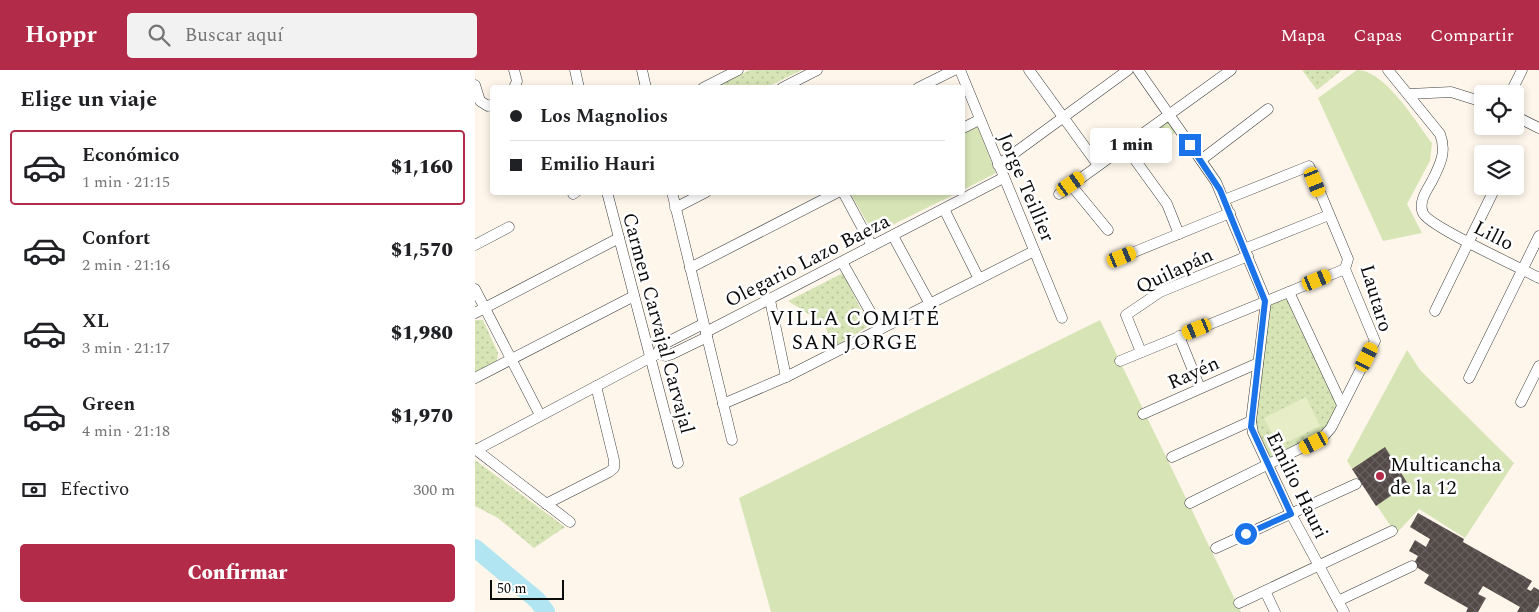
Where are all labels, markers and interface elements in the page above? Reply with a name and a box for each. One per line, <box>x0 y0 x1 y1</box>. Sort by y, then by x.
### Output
search box <box>127 13 477 58</box>
text: Hoppr <box>25 17 97 53</box>
icon: search <box>145 21 173 49</box>
text: Buscar aquí <box>185 21 283 50</box>
text: Mapa <box>1280 22 1326 49</box>
text: Capas <box>1354 22 1402 49</box>
text: Compartir <box>1430 22 1514 49</box>
text: Elige un viaje <box>20 83 157 116</box>
map controls <box>1474 85 1524 195</box>
button: locate <box>1474 85 1524 135</box>
text: Los Magnolios <box>540 102 668 131</box>
street label: Jorge Teillier <box>990 128 1062 247</box>
callout: 1 min <box>1090 128 1173 162</box>
text: 1 min <box>1109 133 1153 157</box>
route end <box>1179 134 1201 156</box>
text: Económico <box>82 141 179 170</box>
icon: car <box>22 145 67 190</box>
button: layers <box>1474 145 1524 195</box>
text: Emilio Hauri <box>540 150 655 179</box>
text: $1,160 <box>391 153 453 182</box>
car <box>1302 165 1327 199</box>
car <box>1054 169 1087 199</box>
text: 1 min · 21:15 <box>82 170 170 194</box>
street label: Olegario Lazo Baeza <box>720 206 895 316</box>
street label: Carmen Carvajal Carvajal <box>614 209 702 437</box>
street label: Lillo <box>1468 213 1519 259</box>
text: Confort <box>82 224 150 253</box>
icon: car <box>22 228 67 273</box>
text: $1,570 <box>391 236 453 265</box>
street label: Quilapán <box>1131 240 1218 302</box>
car <box>1105 244 1138 270</box>
text: 2 min · 21:16 <box>82 253 170 277</box>
street label: Lautaro <box>1352 261 1401 336</box>
car <box>1300 267 1333 293</box>
district label: VILLA COMITÉ SAN JORGE <box>770 303 940 359</box>
text: XL <box>82 307 109 336</box>
icon: car <box>22 311 67 356</box>
car <box>1180 316 1213 342</box>
text: $1,980 <box>391 319 453 348</box>
text: 3 min · 21:17 <box>82 336 170 360</box>
car <box>1353 340 1380 374</box>
street label: Rayén <box>1163 348 1224 398</box>
text: Green <box>82 390 135 419</box>
icon: car <box>22 394 67 439</box>
text: $1,970 <box>391 402 453 431</box>
text: 4 min · 21:18 <box>82 419 170 443</box>
street label: Emilio Hauri <box>1258 427 1336 544</box>
car <box>1297 430 1330 456</box>
place label: Multicancha de la 12 <box>1390 450 1502 503</box>
marker: Multicancha de la 12 <box>1374 470 1386 482</box>
text: Efectivo <box>60 475 129 504</box>
icon: cash <box>20 476 48 504</box>
text: 300 m <box>413 478 455 502</box>
route start <box>1235 523 1257 545</box>
button: Confirmar <box>20 544 455 602</box>
scale bar <box>490 577 564 600</box>
text: 50 m <box>497 578 527 599</box>

